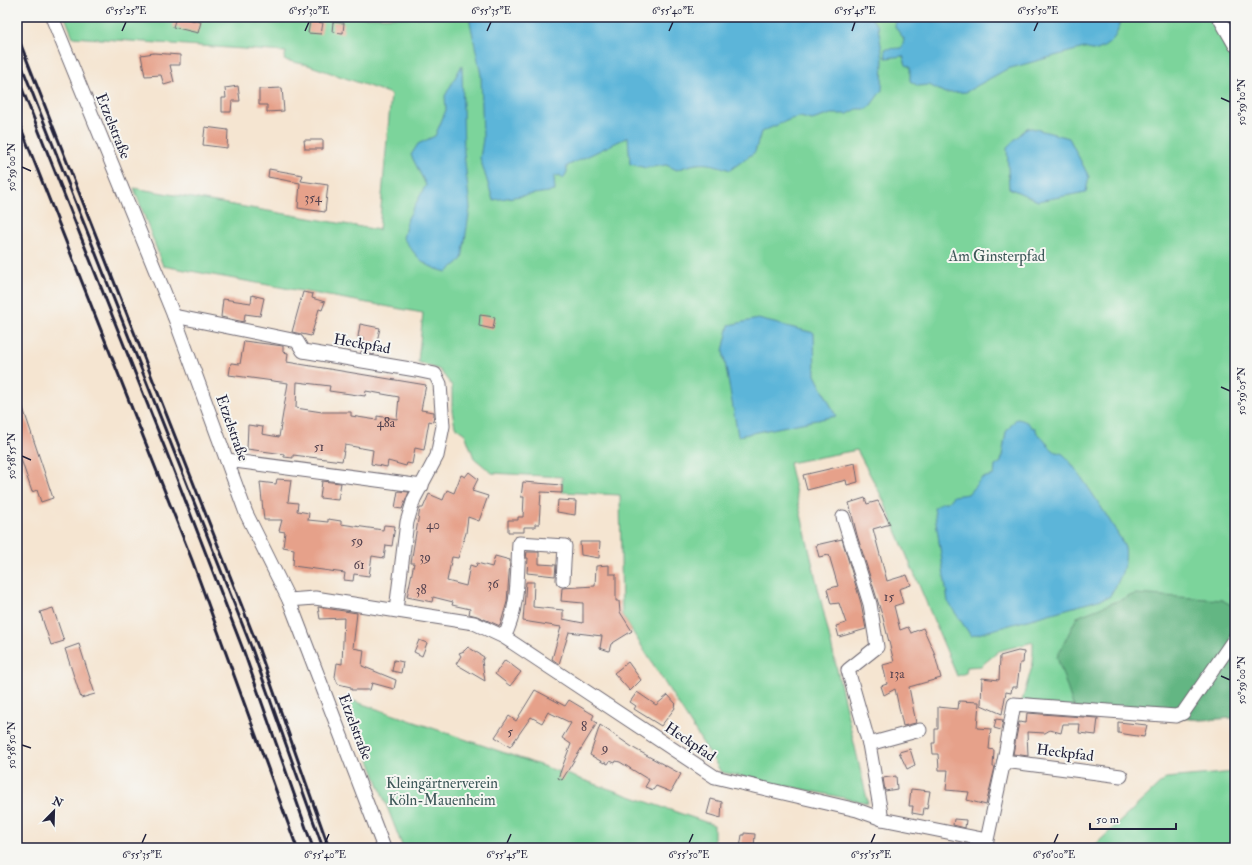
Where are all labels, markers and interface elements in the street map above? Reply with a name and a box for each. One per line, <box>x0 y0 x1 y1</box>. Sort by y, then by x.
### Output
text: 6°55'25"E <box>106 5 146 17</box>
text: 6°55'30"E <box>289 5 329 17</box>
text: 6°55'35"E <box>471 5 511 17</box>
text: 6°55'40"E <box>652 5 694 17</box>
text: 6°55'45"E <box>834 5 876 17</box>
text: 6°55'50"E <box>1018 5 1058 17</box>
text: 50°59'10"N <box>1236 78 1248 126</box>
street label: Etzelstraße <box>91 90 135 162</box>
text: 50°59'00"N <box>6 143 18 191</box>
house number: 354 <box>304 190 323 206</box>
park label: Am Ginsterpfad <box>948 247 1046 267</box>
street label: Heckpfad <box>332 330 393 359</box>
text: 50°59'05"N <box>1236 367 1248 415</box>
street label: Etzelstraße <box>211 392 253 464</box>
house number: 48a <box>377 415 396 431</box>
text: 50°58'55"N <box>6 433 18 479</box>
house number: 51 <box>314 439 325 455</box>
house number: 40 <box>426 517 440 533</box>
house number: 59 <box>351 533 363 549</box>
house number: 39 <box>419 549 431 565</box>
house number: 61 <box>353 557 365 573</box>
house number: 36 <box>487 576 500 592</box>
house number: 38 <box>415 582 427 598</box>
house number: 15 <box>884 589 894 605</box>
text: 50°59'00"N <box>1236 656 1248 704</box>
house number: 13a <box>890 666 905 682</box>
street label: Etzelstraße <box>334 691 376 763</box>
street label: Heckpfad <box>660 718 720 767</box>
house number: 8 <box>581 719 587 735</box>
text: 50°58'50"N <box>6 721 18 769</box>
house number: 5 <box>507 724 513 740</box>
house number: 9 <box>601 740 608 756</box>
street label: Heckpfad <box>1035 740 1095 767</box>
park label: Kleingärtnerverein Köln-Mauenheim <box>386 774 498 810</box>
north arrow <box>34 791 74 831</box>
text: N <box>50 794 66 811</box>
scale bar <box>1090 805 1176 831</box>
text: 50 m <box>1096 812 1120 827</box>
text: 6°55'35"E <box>122 849 162 861</box>
text: 6°55'40"E <box>304 849 346 861</box>
text: 6°55'45"E <box>486 849 528 861</box>
text: 6°55'50"E <box>669 849 709 861</box>
text: 6°55'55"E <box>851 849 891 861</box>
text: 6°56'00"E <box>1033 849 1075 861</box>

